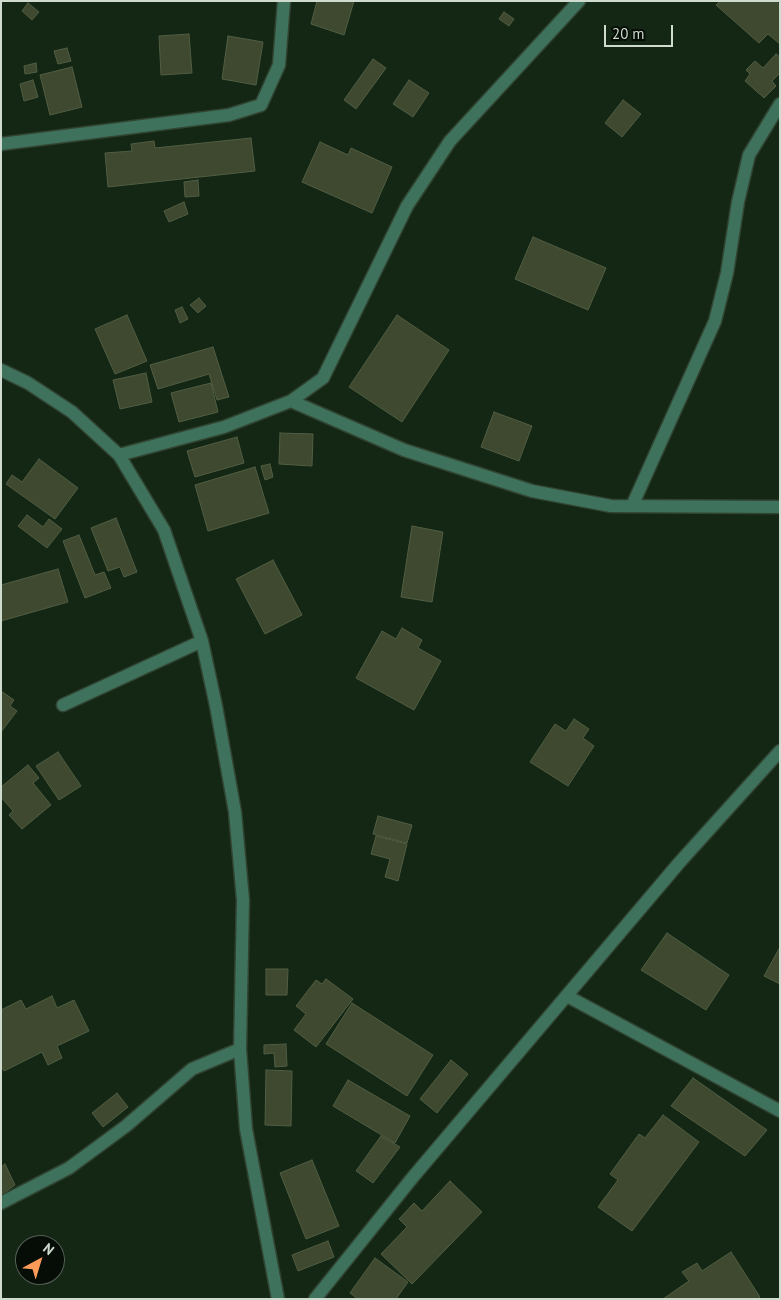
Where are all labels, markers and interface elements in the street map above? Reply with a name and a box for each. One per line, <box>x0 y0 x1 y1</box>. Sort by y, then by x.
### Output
scale bar <box>606 15 675 47</box>
text: 20 m <box>612 24 645 43</box>
north arrow <box>15 1235 65 1285</box>
text: N <box>40 1239 58 1259</box>

